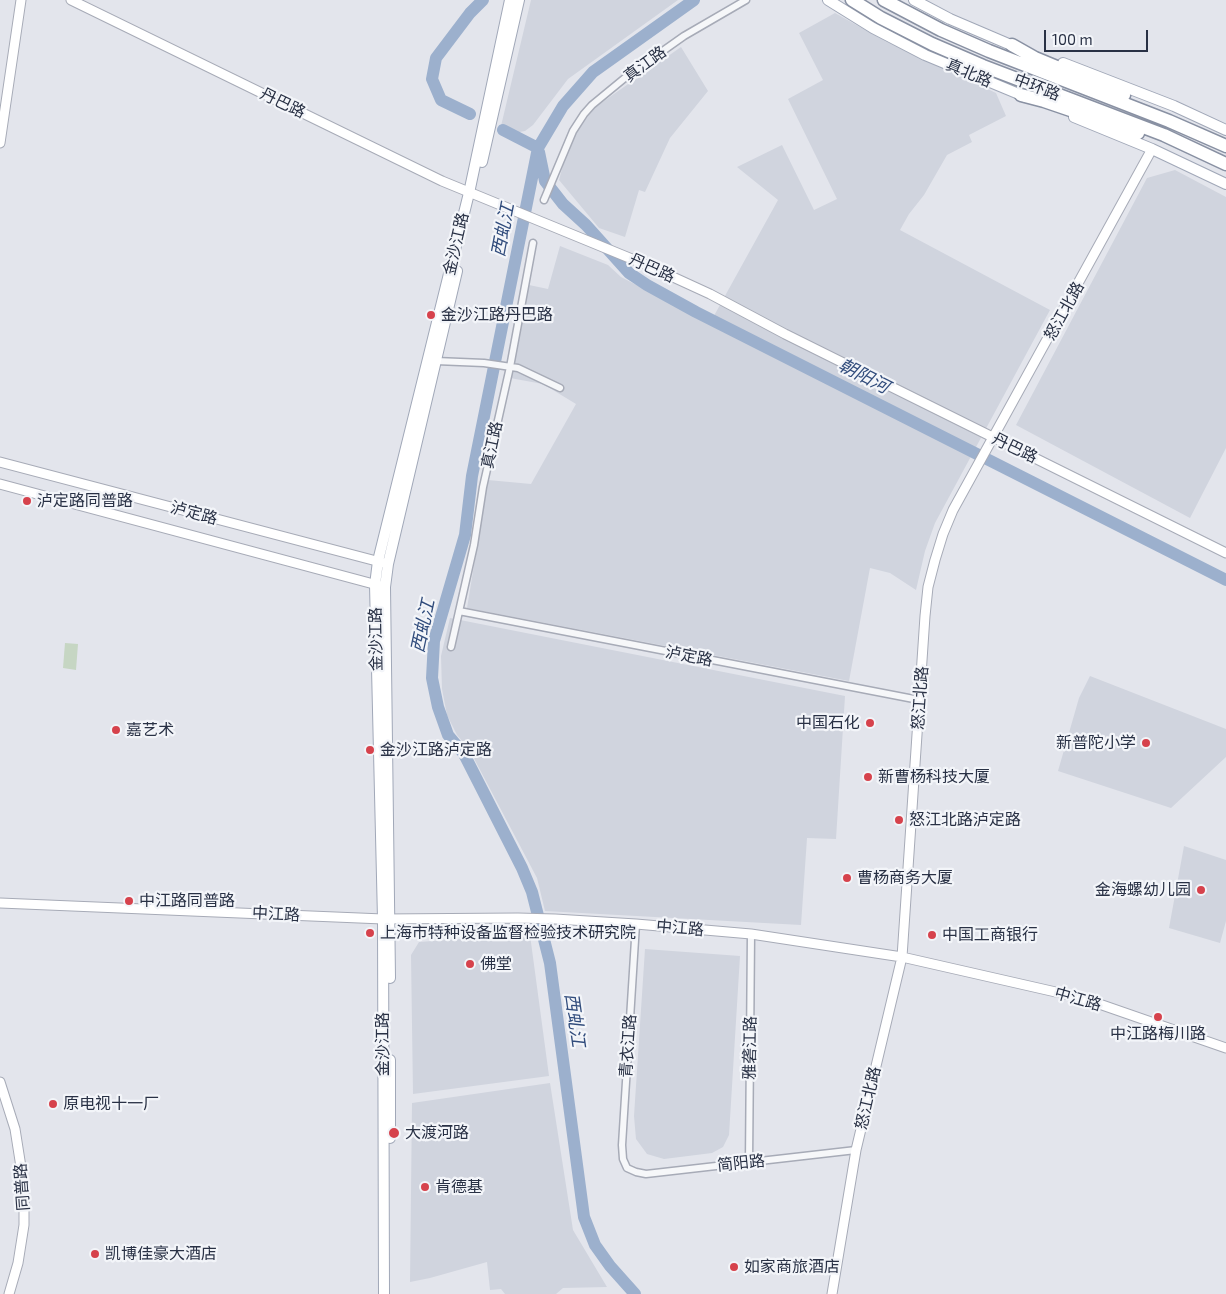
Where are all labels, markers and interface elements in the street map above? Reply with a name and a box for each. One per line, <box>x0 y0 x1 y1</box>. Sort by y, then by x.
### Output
scale bar <box>1046 20 1150 52</box>
text: 100 m <box>1052 30 1093 48</box>
street label: 真江路 <box>620 42 670 86</box>
street label: 真北路 <box>943 55 995 91</box>
street label: 中环路 <box>1011 69 1063 105</box>
street label: 丹巴路 <box>257 84 309 122</box>
water label: 西虬江 <box>487 201 519 259</box>
street label: 金沙江路 <box>439 211 473 277</box>
street label: 丹巴路 <box>626 249 678 287</box>
street label: 怒江北路 <box>1040 278 1088 344</box>
place label: 金沙江路丹巴路 <box>441 305 553 325</box>
marker: 金沙江路丹巴路 <box>425 309 437 321</box>
water label: 朝阳河 <box>835 354 893 398</box>
street label: 真江路 <box>478 420 506 470</box>
street label: 丹巴路 <box>989 429 1041 467</box>
place label: 泸定路同普路 <box>37 491 133 511</box>
marker: 泸定路同普路 <box>21 495 33 507</box>
street label: 泸定路 <box>168 498 220 528</box>
water label: 西虬江 <box>407 597 439 655</box>
street label: 金沙江路 <box>366 607 386 671</box>
street label: 泸定路 <box>664 642 714 670</box>
street label: 怒江北路 <box>908 665 932 731</box>
place label: 中国石化 <box>796 713 860 733</box>
marker: 中国石化 <box>864 717 876 729</box>
place label: 嘉艺术 <box>126 720 174 740</box>
marker: 嘉艺术 <box>110 724 122 736</box>
place label: 新普陀小学 <box>1056 733 1136 753</box>
marker: 新普陀小学 <box>1140 737 1152 749</box>
place label: 金沙江路泸定路 <box>380 740 492 760</box>
marker: 金沙江路泸定路 <box>364 744 376 756</box>
place label: 新曹杨科技大厦 <box>878 767 990 787</box>
marker: 新曹杨科技大厦 <box>862 771 874 783</box>
place label: 怒江北路泸定路 <box>909 810 1021 830</box>
marker: 怒江北路泸定路 <box>893 814 905 826</box>
place label: 曹杨商务大厦 <box>857 868 953 888</box>
marker: 曹杨商务大厦 <box>841 872 853 884</box>
place label: 金海螺幼儿园 <box>1095 880 1191 900</box>
marker: 金海螺幼儿园 <box>1195 884 1207 896</box>
place label: 中江路同普路 <box>139 891 235 911</box>
marker: 中江路同普路 <box>123 895 135 907</box>
street label: 中江路 <box>252 903 300 925</box>
street label: 中江路 <box>655 916 705 940</box>
place label: 上海市特种设备监督检验技术研究院 <box>380 923 636 943</box>
place label: 中国工商银行 <box>942 925 1038 945</box>
marker: 上海市特种设备监督检验技术研究院 <box>364 927 376 939</box>
marker: 中国工商银行 <box>926 929 938 941</box>
place label: 佛堂 <box>480 954 512 974</box>
marker: 佛堂 <box>464 958 476 970</box>
street label: 中江路 <box>1052 983 1104 1015</box>
water label: 西虬江 <box>561 992 589 1048</box>
marker: 中江路梅川路 <box>1152 1011 1164 1023</box>
street label: 金沙江路 <box>373 1012 393 1076</box>
street label: 青衣江路 <box>616 1013 640 1079</box>
street label: 雅砻江路 <box>740 1016 760 1080</box>
place label: 中江路梅川路 <box>1110 1024 1206 1044</box>
street label: 怒江北路 <box>851 1065 885 1131</box>
place label: 原电视十一厂 <box>63 1094 159 1114</box>
marker: 原电视十一厂 <box>47 1098 59 1110</box>
place label: 大渡河路 <box>405 1123 469 1143</box>
marker: 大渡河路 <box>387 1126 401 1140</box>
street label: 简阳路 <box>716 1151 766 1175</box>
street label: 同普路 <box>11 1162 33 1212</box>
place label: 肯德基 <box>435 1177 483 1197</box>
marker: 肯德基 <box>419 1181 431 1193</box>
place label: 凯博佳豪大酒店 <box>105 1244 217 1264</box>
marker: 凯博佳豪大酒店 <box>89 1248 101 1260</box>
place label: 如家商旅酒店 <box>744 1257 840 1277</box>
marker: 如家商旅酒店 <box>728 1261 740 1273</box>

